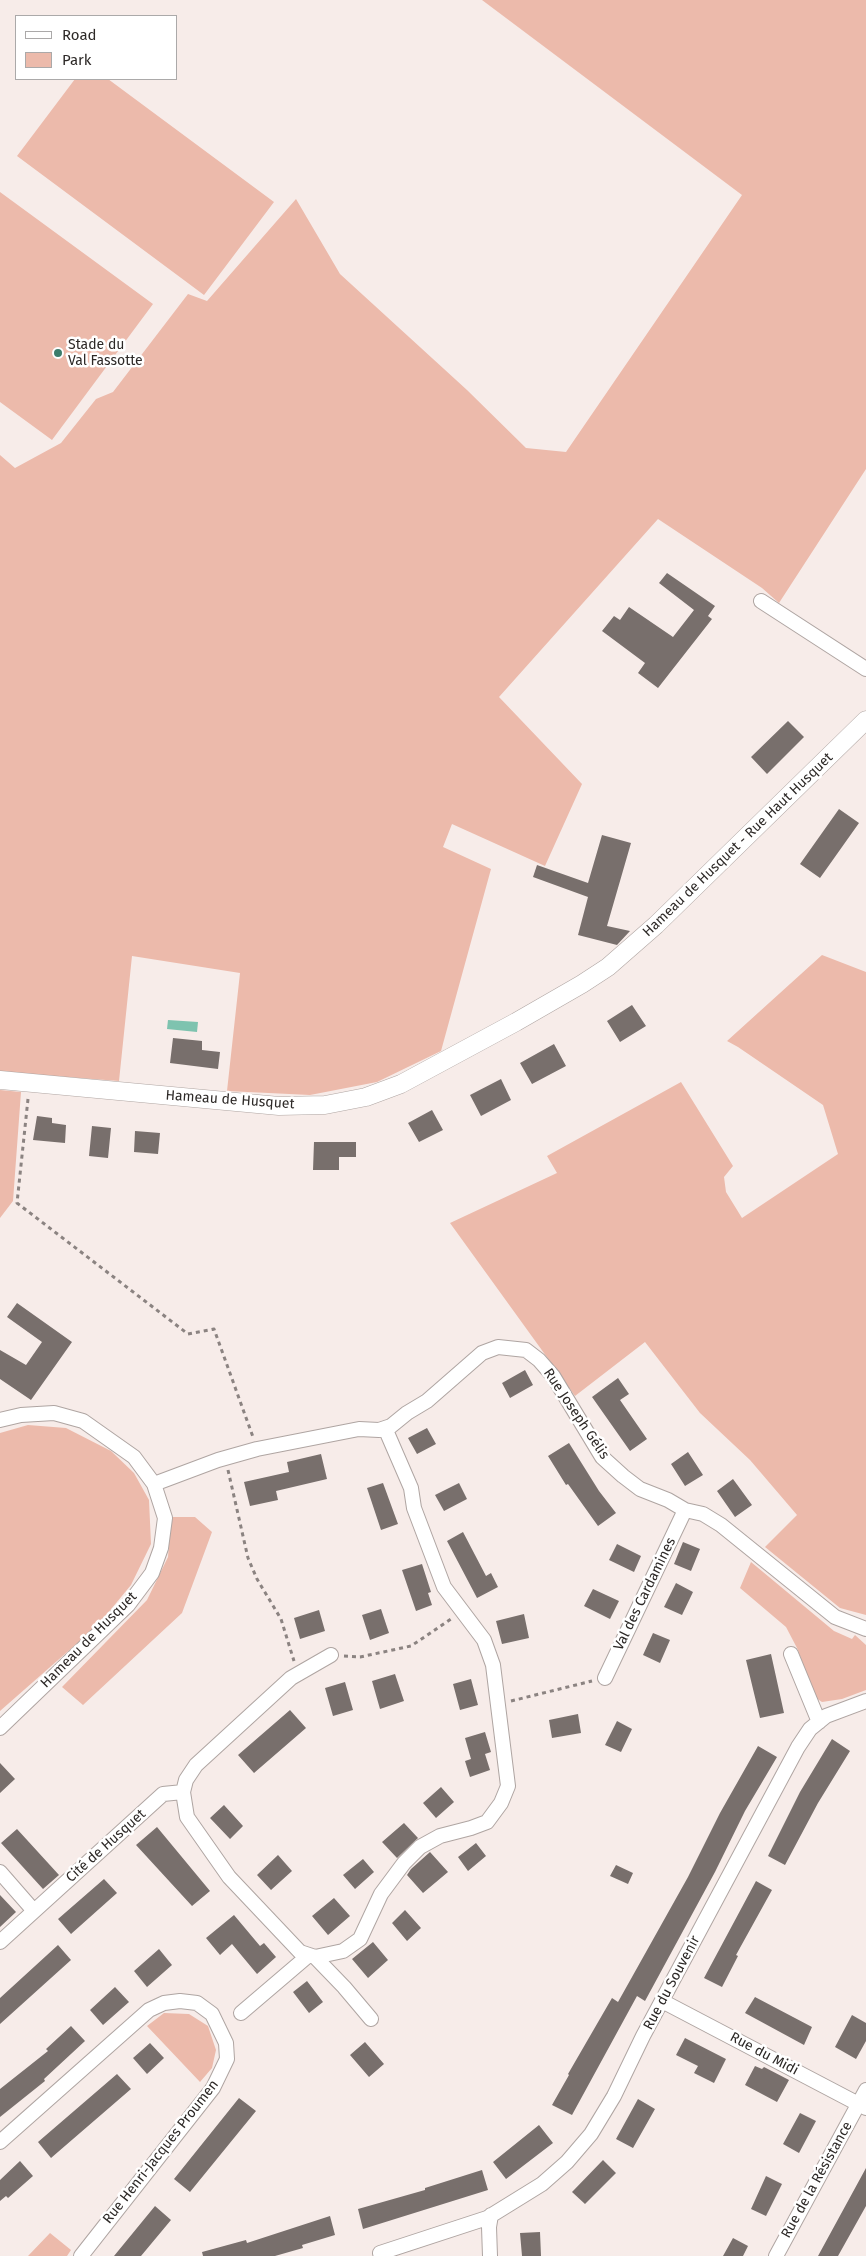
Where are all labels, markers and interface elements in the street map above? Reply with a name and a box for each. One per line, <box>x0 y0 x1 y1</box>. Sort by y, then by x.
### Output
legend <box>15 15 178 80</box>
text: Road <box>62 26 97 44</box>
text: Park <box>62 51 92 69</box>
place label: Stade du Val Fassotte <box>68 337 143 370</box>
marker: Stade du Val Fassotte <box>52 347 64 359</box>
street label: Hameau de Husquet - Rue Haut Husquet <box>639 749 837 941</box>
street label: Hameau de Husquet <box>165 1087 295 1113</box>
street label: Rue Joseph Gélis <box>539 1365 613 1463</box>
street label: Val des Cardamines <box>610 1535 680 1653</box>
street label: Hameau de Husquet <box>37 1588 141 1692</box>
street label: Cité de Husquet <box>63 1806 149 1886</box>
street label: Rue du Souvenir <box>640 1933 704 2033</box>
street label: Rue du Midi <box>727 2029 801 2079</box>
street label: Rue Henri-Jacques Proumen <box>100 2077 222 2227</box>
street label: Rue de la Résistance <box>778 2119 856 2241</box>

